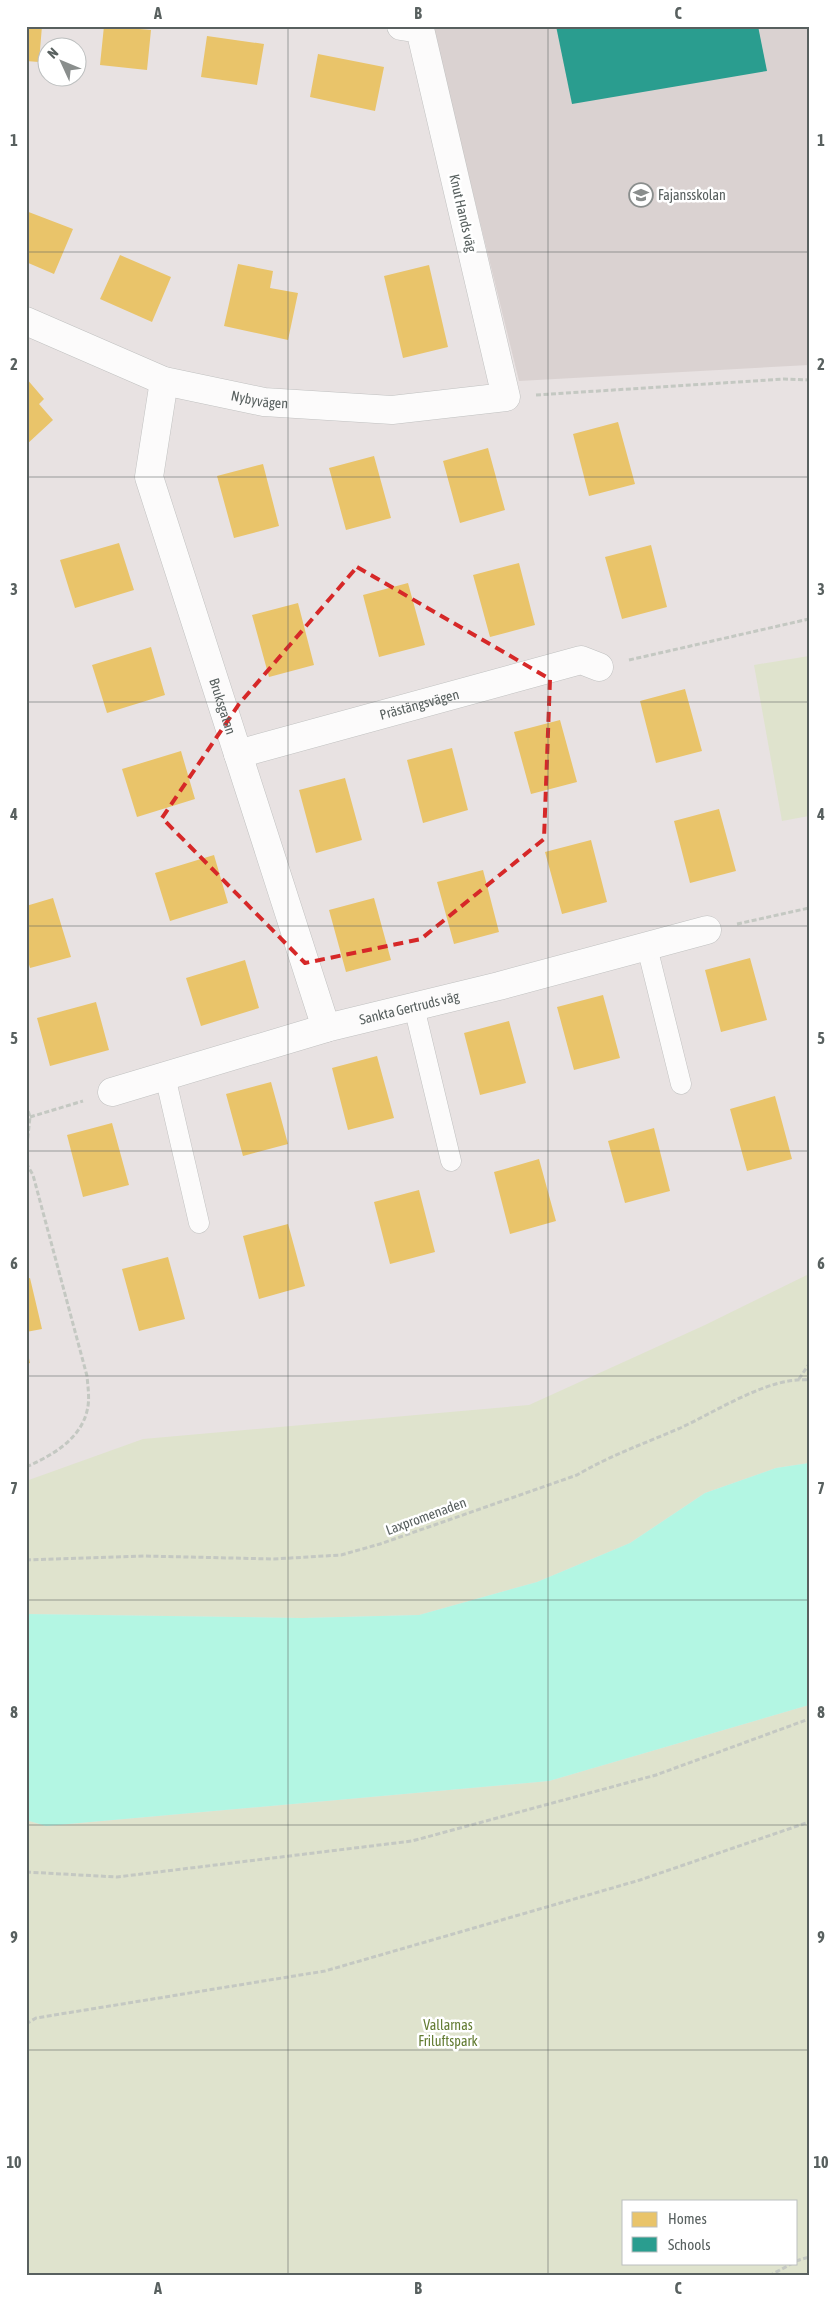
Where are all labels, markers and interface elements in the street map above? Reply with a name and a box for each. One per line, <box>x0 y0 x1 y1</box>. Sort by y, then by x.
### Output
text: A <box>153 4 162 22</box>
text: B <box>414 4 422 22</box>
text: C <box>674 4 682 22</box>
north arrow <box>38 38 88 88</box>
text: N <box>44 44 61 61</box>
text: 1 <box>10 131 18 149</box>
text: 1 <box>817 131 825 149</box>
street label: Knut Hands väg <box>446 172 480 254</box>
school or university icon: Fajansskolan <box>628 182 654 208</box>
place label: Fajansskolan <box>658 187 726 203</box>
text: 2 <box>10 355 18 373</box>
text: 2 <box>817 355 825 373</box>
street label: Nybyvägen <box>230 387 288 411</box>
text: 3 <box>10 580 18 598</box>
text: 3 <box>817 580 825 598</box>
street label: Bruksgatan <box>206 676 239 736</box>
street label: Prästängsvägen <box>378 686 461 723</box>
text: 4 <box>9 805 18 823</box>
text: 4 <box>816 805 825 823</box>
street label: Sankta Gertruds väg <box>358 988 461 1028</box>
text: 5 <box>10 1029 18 1047</box>
text: 5 <box>817 1029 825 1047</box>
text: 6 <box>10 1254 18 1272</box>
text: 6 <box>817 1254 825 1272</box>
text: 7 <box>10 1479 18 1497</box>
text: 7 <box>817 1479 825 1497</box>
street label: Laxpromenaden <box>384 1494 468 1538</box>
text: 8 <box>10 1703 18 1721</box>
text: 8 <box>817 1703 825 1721</box>
text: 9 <box>10 1928 18 1946</box>
text: 9 <box>817 1928 825 1946</box>
park label: Vallarnas Friluftspark <box>418 2017 478 2049</box>
text: 10 <box>6 2153 22 2171</box>
text: 10 <box>813 2153 829 2171</box>
legend <box>622 2200 798 2264</box>
text: Homes <box>668 2210 707 2227</box>
text: Schools <box>668 2236 711 2253</box>
text: A <box>153 2279 162 2297</box>
text: B <box>414 2279 422 2297</box>
text: C <box>674 2279 682 2297</box>

